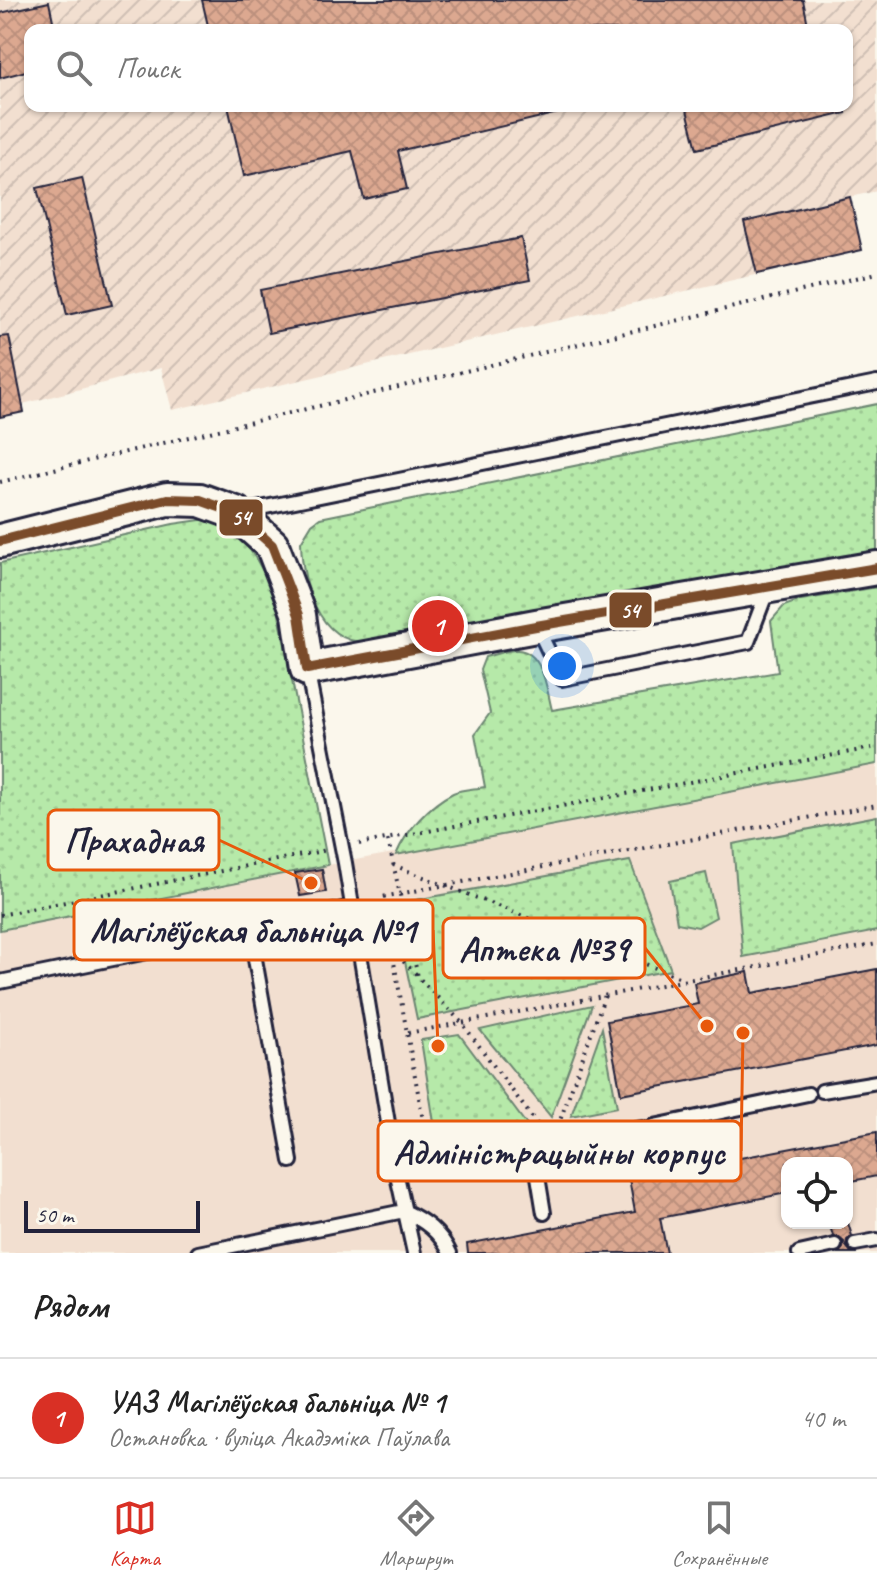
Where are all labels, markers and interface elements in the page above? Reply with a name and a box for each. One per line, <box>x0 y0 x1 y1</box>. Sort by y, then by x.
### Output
search box <box>24 24 853 112</box>
icon: search <box>52 46 96 90</box>
text: Поиск <box>116 49 179 87</box>
line badge: 54 <box>218 498 264 537</box>
text: 54 <box>231 504 254 532</box>
line badge: 54 <box>608 591 653 629</box>
pin: 1 <box>412 596 464 656</box>
text: 54 <box>620 597 643 625</box>
your location <box>542 646 582 686</box>
callout: Прахадная <box>48 810 219 870</box>
text: Прахадная <box>65 817 205 863</box>
callout: Магілёўская бальніца №1 <box>74 900 433 960</box>
text: Магілёўская бальніца №1 <box>90 907 420 953</box>
callout: Аптека №39 <box>443 918 645 978</box>
text: Аптека №39 <box>459 926 633 972</box>
callout: Адміністрацыйны корпус <box>378 1121 741 1181</box>
text: Адміністрацыйны корпус <box>393 1129 727 1175</box>
map controls <box>781 1157 853 1229</box>
button: locate <box>781 1157 853 1229</box>
scale bar <box>24 1197 200 1233</box>
text: 50 m <box>36 1201 73 1229</box>
text: Рядом <box>32 1284 108 1327</box>
text: УАЗ Магілёўская бальніца № 1 <box>108 1383 445 1421</box>
text: 1 <box>52 1402 64 1435</box>
text: 40 m <box>801 1402 845 1435</box>
text: Остановка · вуліца Акадэміка Паўлава <box>108 1421 449 1454</box>
tab: Карта <box>110 1496 160 1572</box>
tab: Маршрут <box>380 1496 452 1572</box>
tab: Сохранённые <box>672 1496 767 1572</box>

